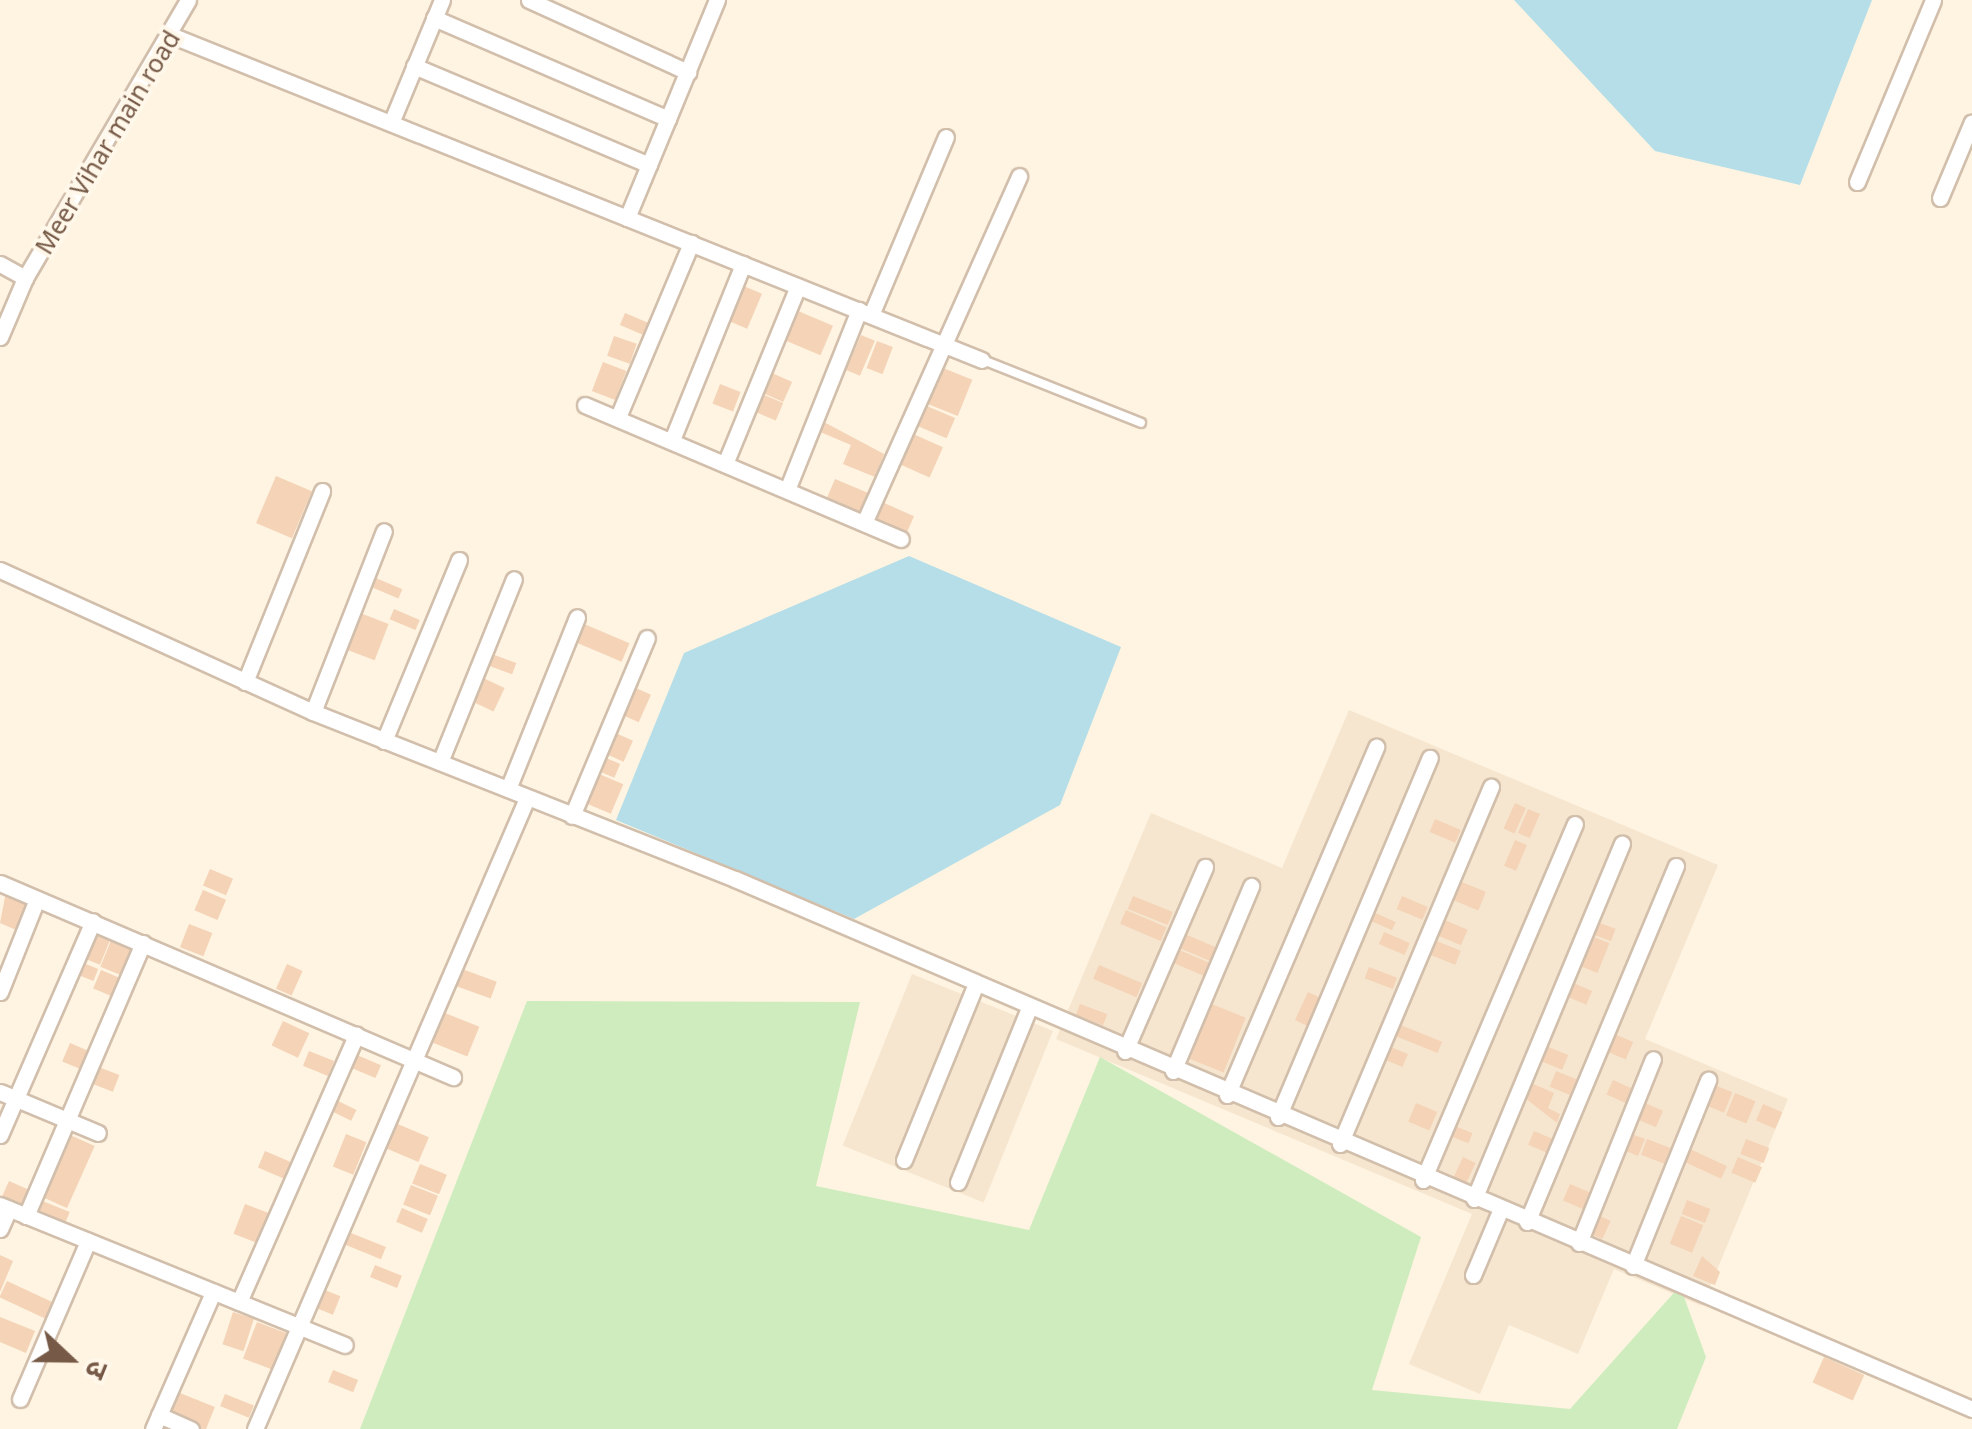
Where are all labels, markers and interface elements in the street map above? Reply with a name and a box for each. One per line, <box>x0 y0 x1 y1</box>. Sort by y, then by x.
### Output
street label: Meer Vihar main road <box>28 25 186 259</box>
north arrow <box>20 1309 120 1409</box>
text: उ <box>77 1356 119 1385</box>

